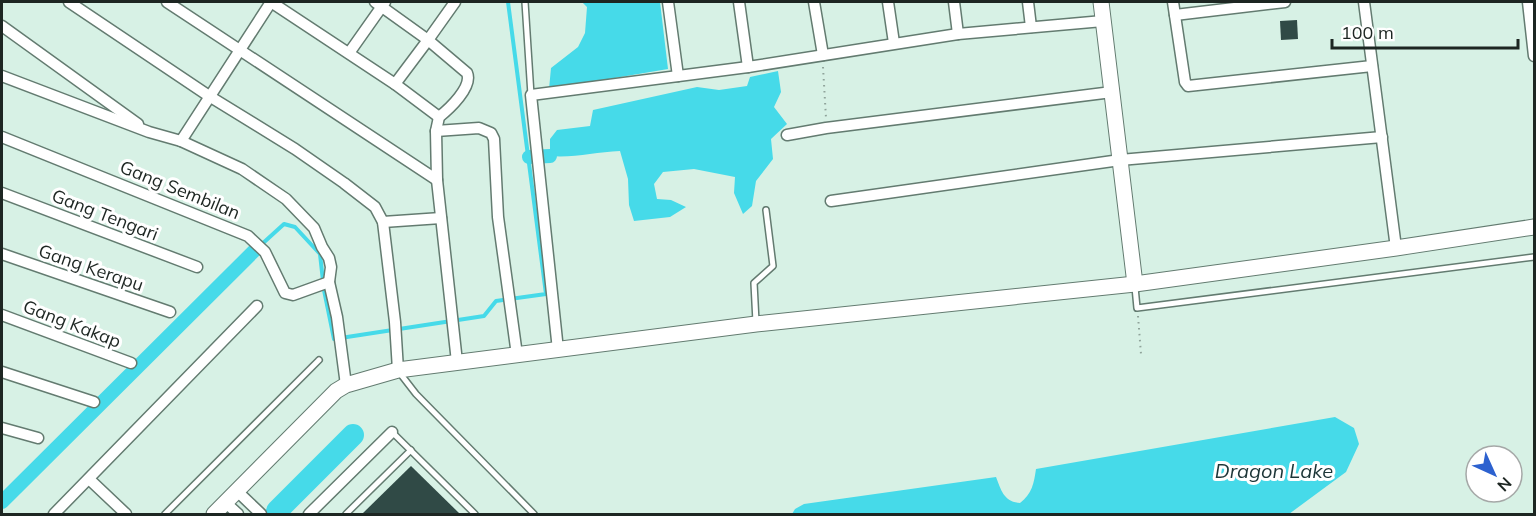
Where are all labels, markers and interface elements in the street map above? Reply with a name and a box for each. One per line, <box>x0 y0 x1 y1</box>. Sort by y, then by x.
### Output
scale bar <box>1332 12 1518 50</box>
text: 100 m <box>1341 21 1394 44</box>
street label: Gang Sembilan <box>117 155 244 224</box>
street label: Gang Tengari <box>49 184 162 245</box>
street label: Gang Kerapu <box>36 239 147 296</box>
street label: Gang Kakap <box>20 294 124 353</box>
north arrow <box>1464 444 1524 504</box>
water label: Dragon Lake <box>1215 458 1333 483</box>
text: N <box>1493 473 1516 496</box>

